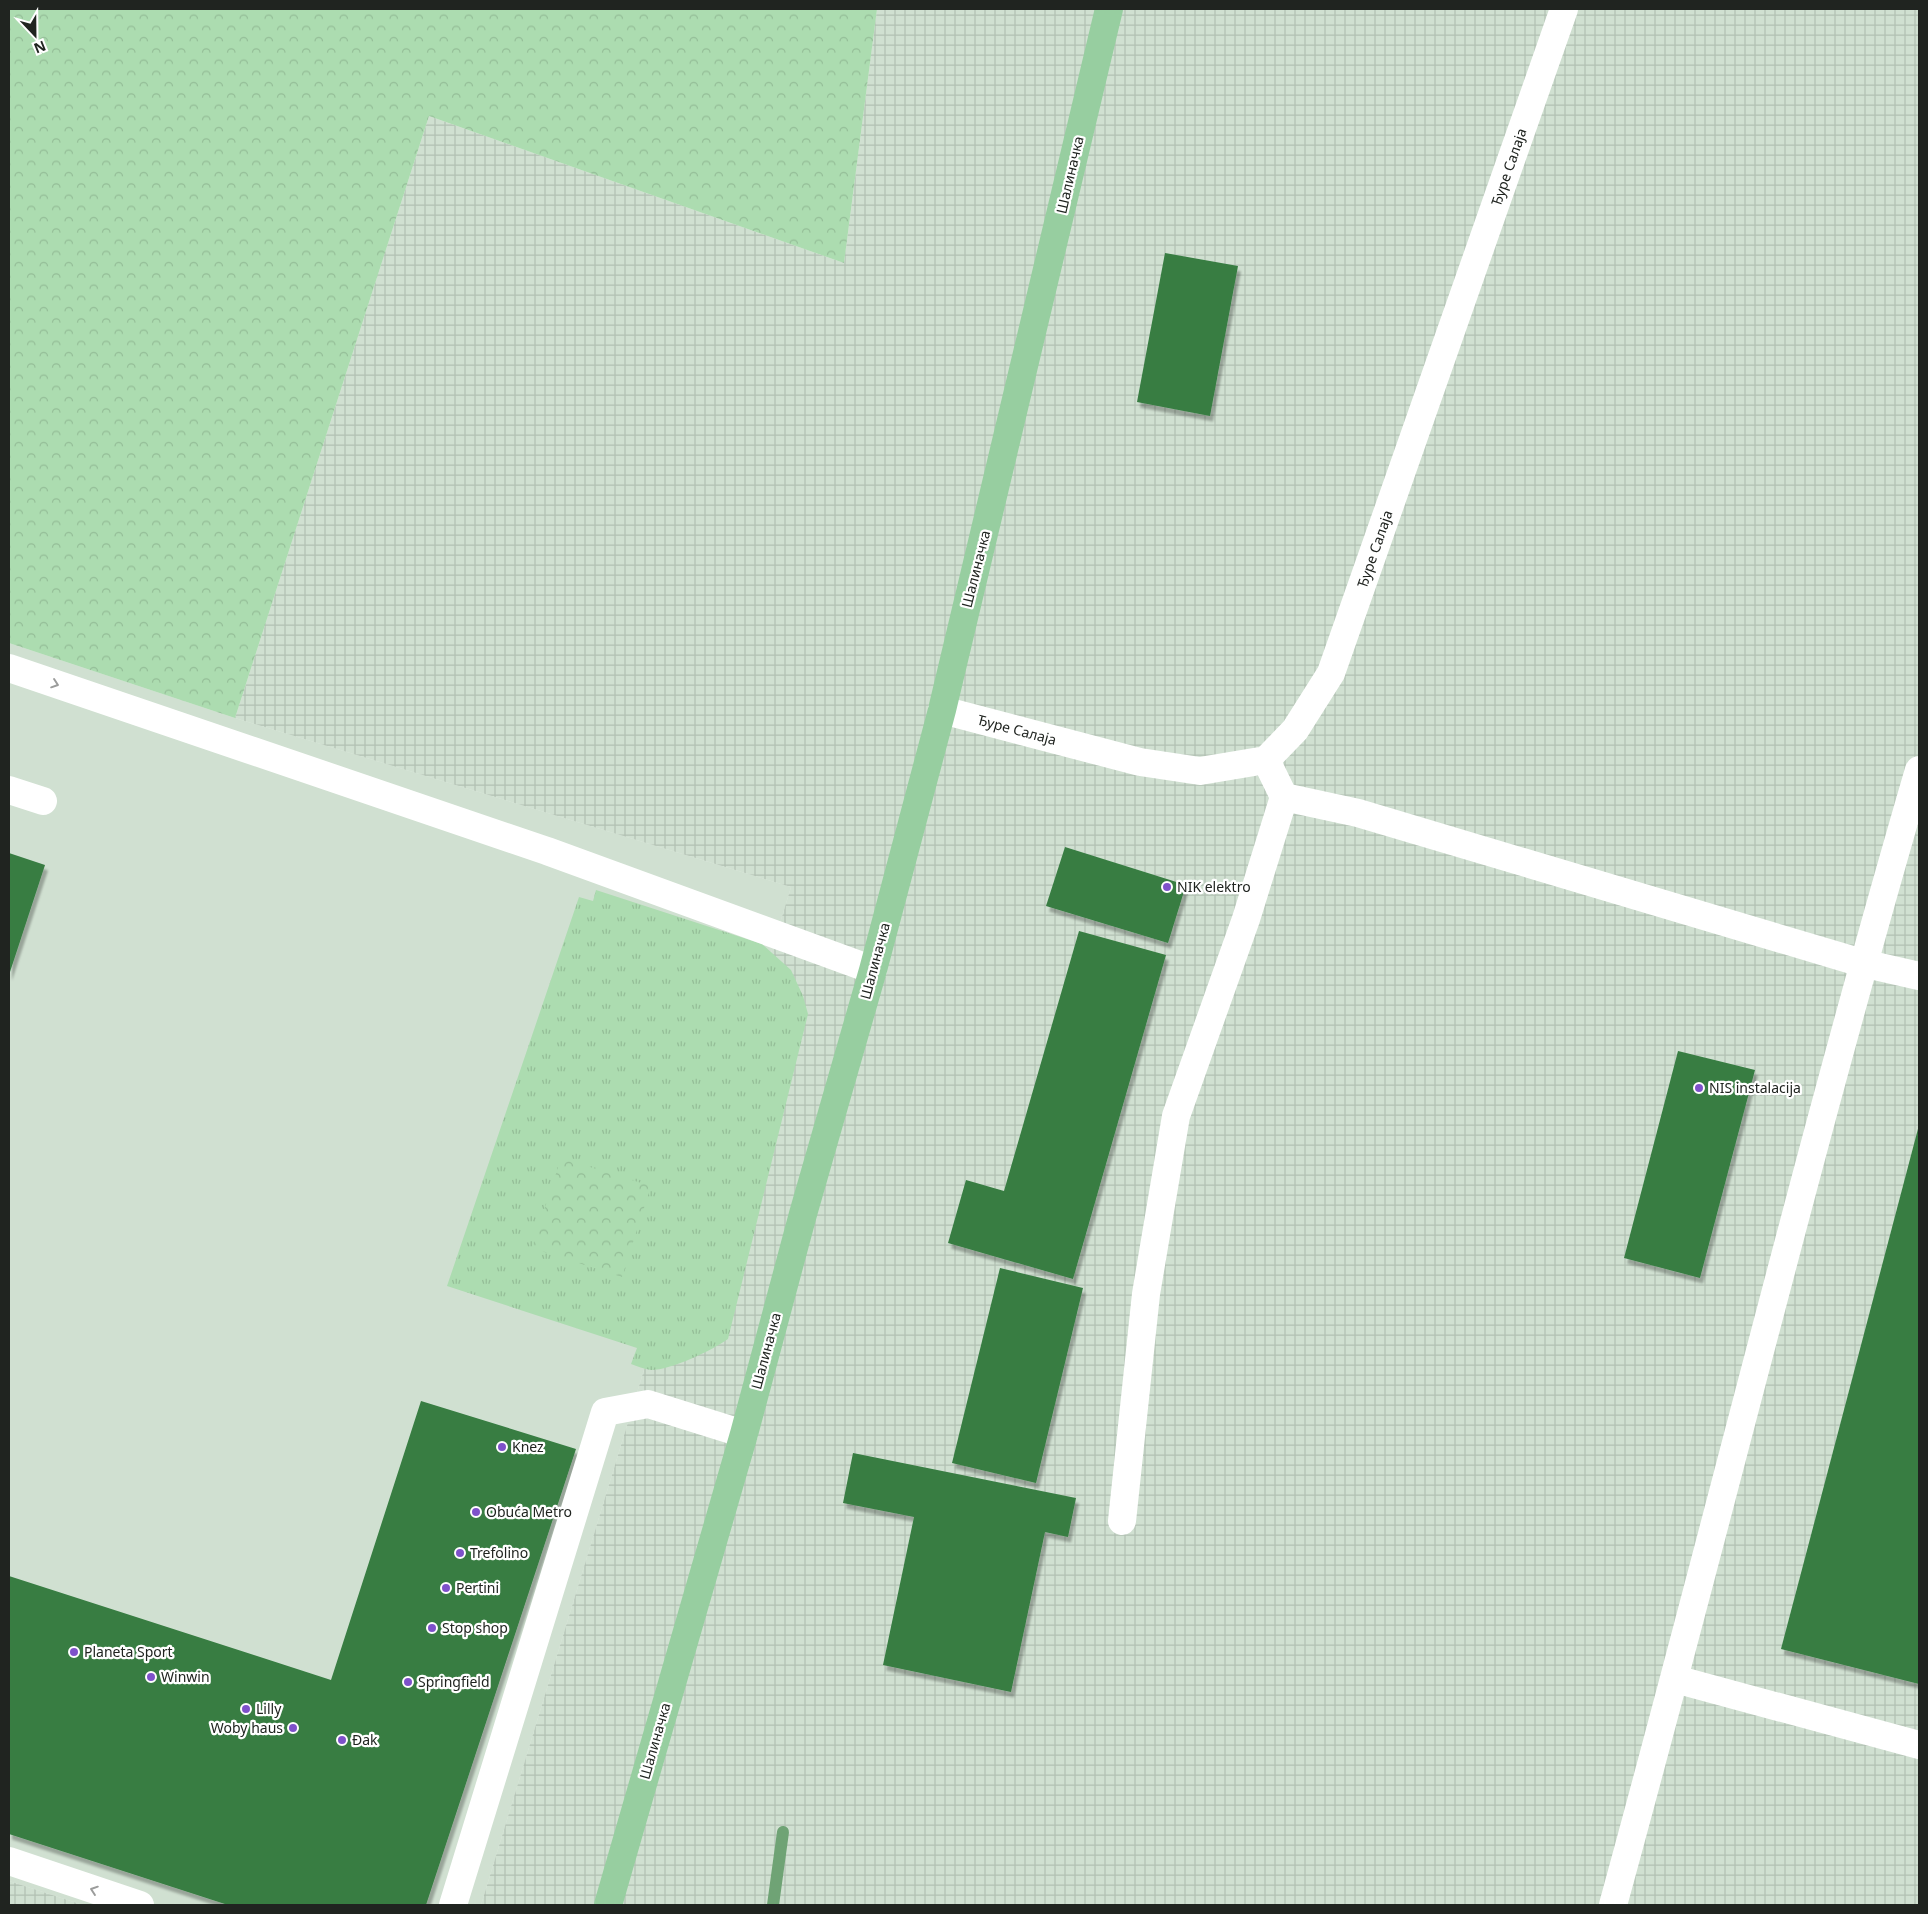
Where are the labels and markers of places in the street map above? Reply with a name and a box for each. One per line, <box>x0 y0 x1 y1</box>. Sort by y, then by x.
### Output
place label: NIK elektro <box>1177 877 1251 896</box>
marker: NIK elektro <box>1161 881 1173 893</box>
place label: NIS instalacija <box>1709 1078 1801 1097</box>
marker: NIS instalacija <box>1693 1082 1705 1094</box>
place label: Knez <box>512 1437 544 1456</box>
marker: Knez <box>496 1441 508 1453</box>
place label: Obuća Metro <box>486 1502 572 1521</box>
marker: Obuća Metro <box>470 1506 482 1518</box>
place label: Trefolino <box>470 1543 528 1562</box>
marker: Trefolino <box>454 1547 466 1559</box>
place label: Pertini <box>456 1578 499 1597</box>
marker: Pertini <box>440 1582 452 1594</box>
place label: Stop shop <box>442 1618 508 1637</box>
marker: Stop shop <box>426 1622 438 1634</box>
place label: Planeta Sport <box>84 1642 173 1661</box>
marker: Planeta Sport <box>68 1646 80 1658</box>
place label: Winwin <box>161 1667 210 1686</box>
marker: Winwin <box>145 1671 157 1683</box>
place label: Springfield <box>418 1672 490 1691</box>
marker: Springfield <box>402 1676 414 1688</box>
place label: Lilly <box>256 1699 282 1718</box>
marker: Lilly <box>240 1703 252 1715</box>
place label: Woby haus <box>211 1718 283 1737</box>
marker: Woby haus <box>287 1722 299 1734</box>
place label: Đak <box>352 1730 378 1749</box>
marker: Đak <box>336 1734 348 1746</box>

